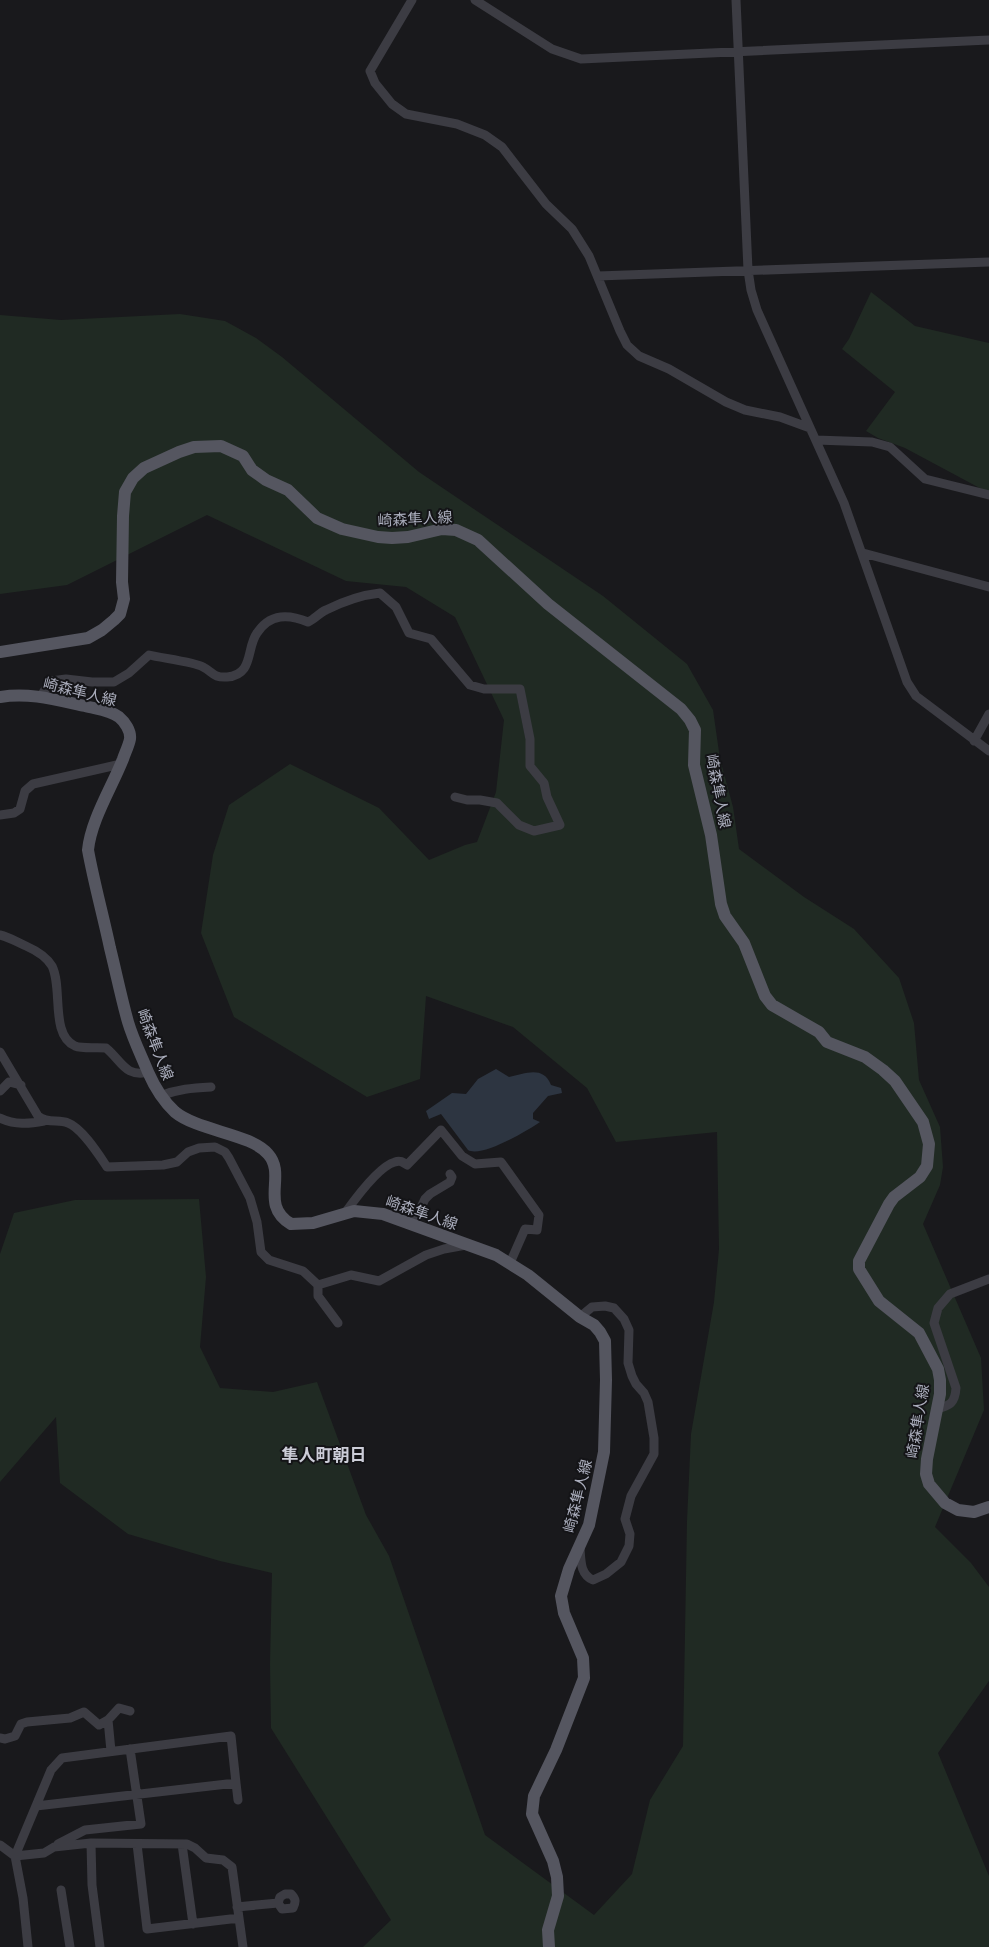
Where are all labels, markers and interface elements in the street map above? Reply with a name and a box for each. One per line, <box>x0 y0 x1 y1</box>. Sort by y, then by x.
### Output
street label: 崎森隼人線 <box>377 507 453 529</box>
street label: 崎森隼人線 <box>41 673 119 709</box>
street label: 崎森隼人線 <box>703 752 735 830</box>
street label: 崎森隼人線 <box>134 1006 178 1082</box>
street label: 崎森隼人線 <box>384 1191 460 1233</box>
street label: 崎森隼人線 <box>902 1383 932 1459</box>
district label: 隼人町朝日 <box>282 1444 367 1464</box>
street label: 崎森隼人線 <box>559 1457 595 1535</box>

